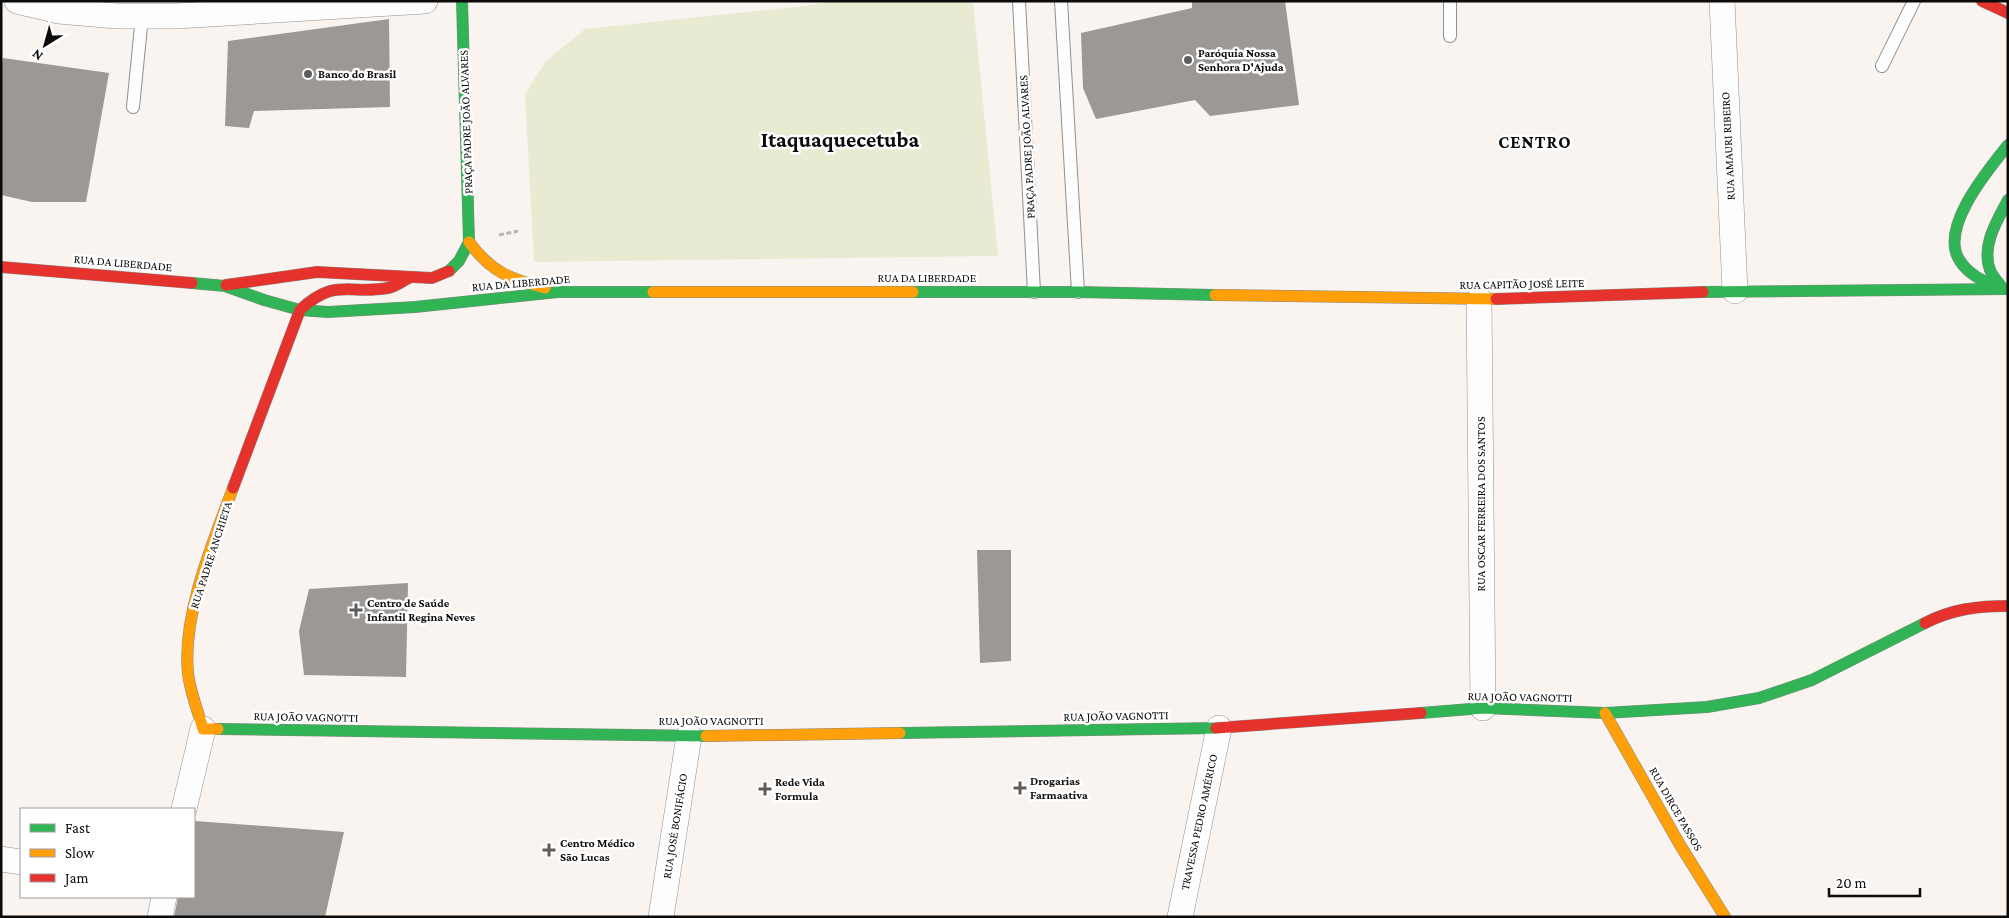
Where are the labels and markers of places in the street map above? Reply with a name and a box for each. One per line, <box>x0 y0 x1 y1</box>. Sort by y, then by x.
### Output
place label: Paróquia Nossa Senhora D'Ajuda <box>1198 46 1284 74</box>
marker: Paróquia Nossa Senhora D'Ajuda <box>1182 54 1194 66</box>
place label: Banco do Brasil <box>318 67 397 81</box>
marker: Banco do Brasil <box>302 68 314 80</box>
place label: Centro de Saúde Infantil Regina Neves <box>367 596 475 624</box>
marker: Centro de Saúde Infantil Regina Neves <box>349 603 363 617</box>
place label: Drogarias Farmaativa <box>1030 774 1088 802</box>
place label: Rede Vida Formula <box>775 775 825 803</box>
marker: Drogarias Farmaativa <box>1014 782 1026 794</box>
marker: Rede Vida Formula <box>759 783 771 795</box>
place label: Centro Médico São Lucas <box>560 836 635 864</box>
marker: Centro Médico São Lucas <box>542 843 556 857</box>

